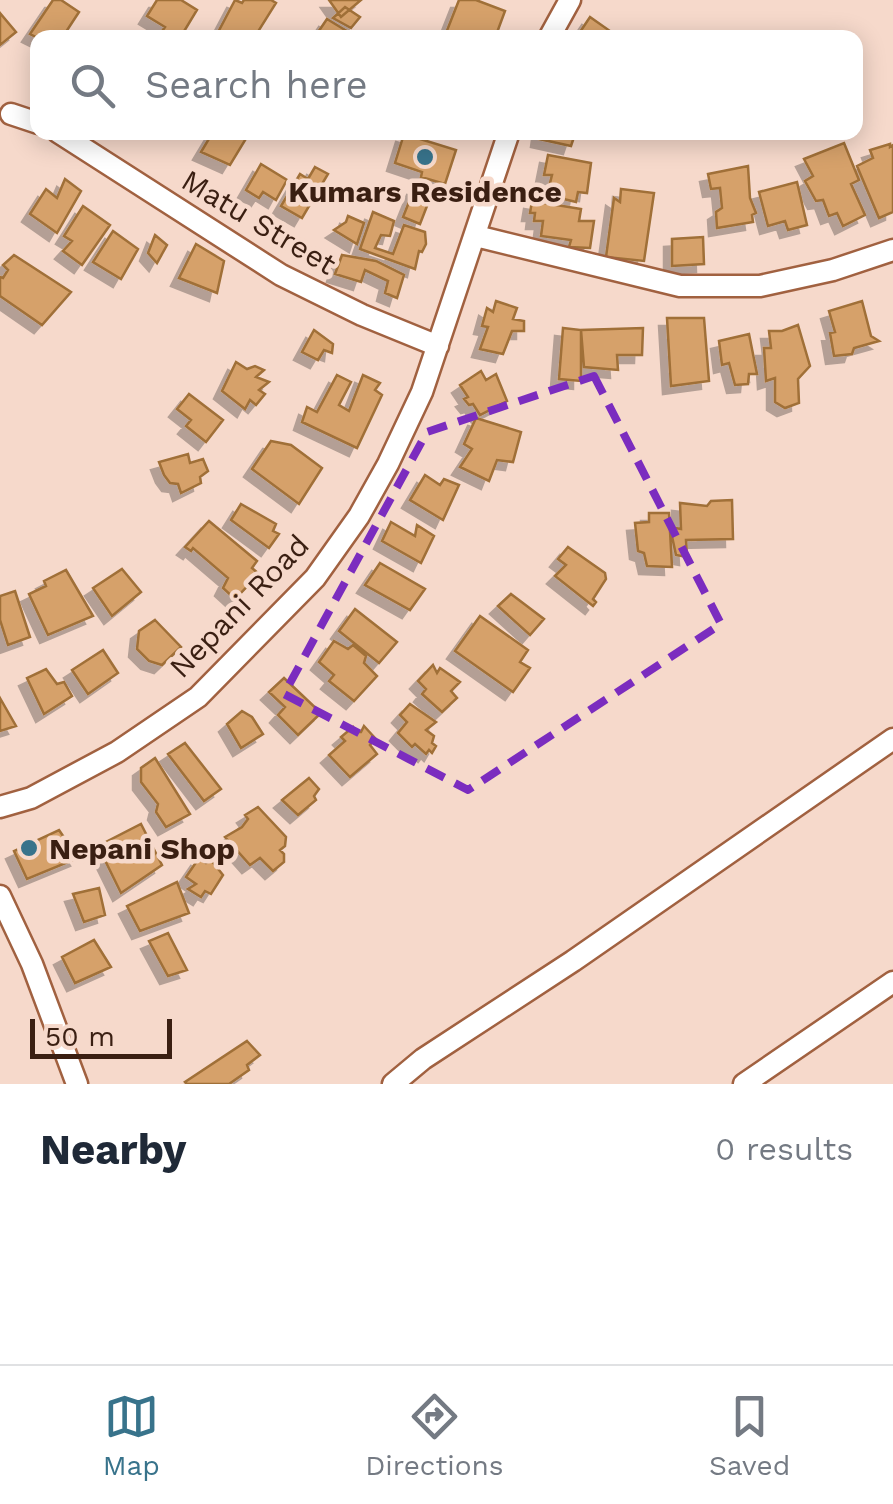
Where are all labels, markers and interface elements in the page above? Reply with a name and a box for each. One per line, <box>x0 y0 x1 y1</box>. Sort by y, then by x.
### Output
search box <box>30 30 863 140</box>
icon: search <box>65 58 120 113</box>
text: Search here <box>145 63 368 107</box>
marker: Kumars Residence <box>414 146 436 168</box>
street label: Matu Street <box>176 162 343 282</box>
place label: Kumars Residence <box>288 174 562 209</box>
street label: Nepani Road <box>162 527 316 685</box>
place label: Nepani Shop <box>49 831 235 866</box>
marker: Nepani Shop <box>18 837 40 859</box>
scale bar <box>30 1014 172 1058</box>
text: 50 m <box>45 1020 115 1053</box>
text: Nearby <box>40 1125 187 1174</box>
text: 0 results <box>715 1130 853 1168</box>
tab: Map <box>103 1389 160 1482</box>
tab: Directions <box>365 1389 504 1482</box>
tab: Saved <box>709 1389 790 1482</box>

